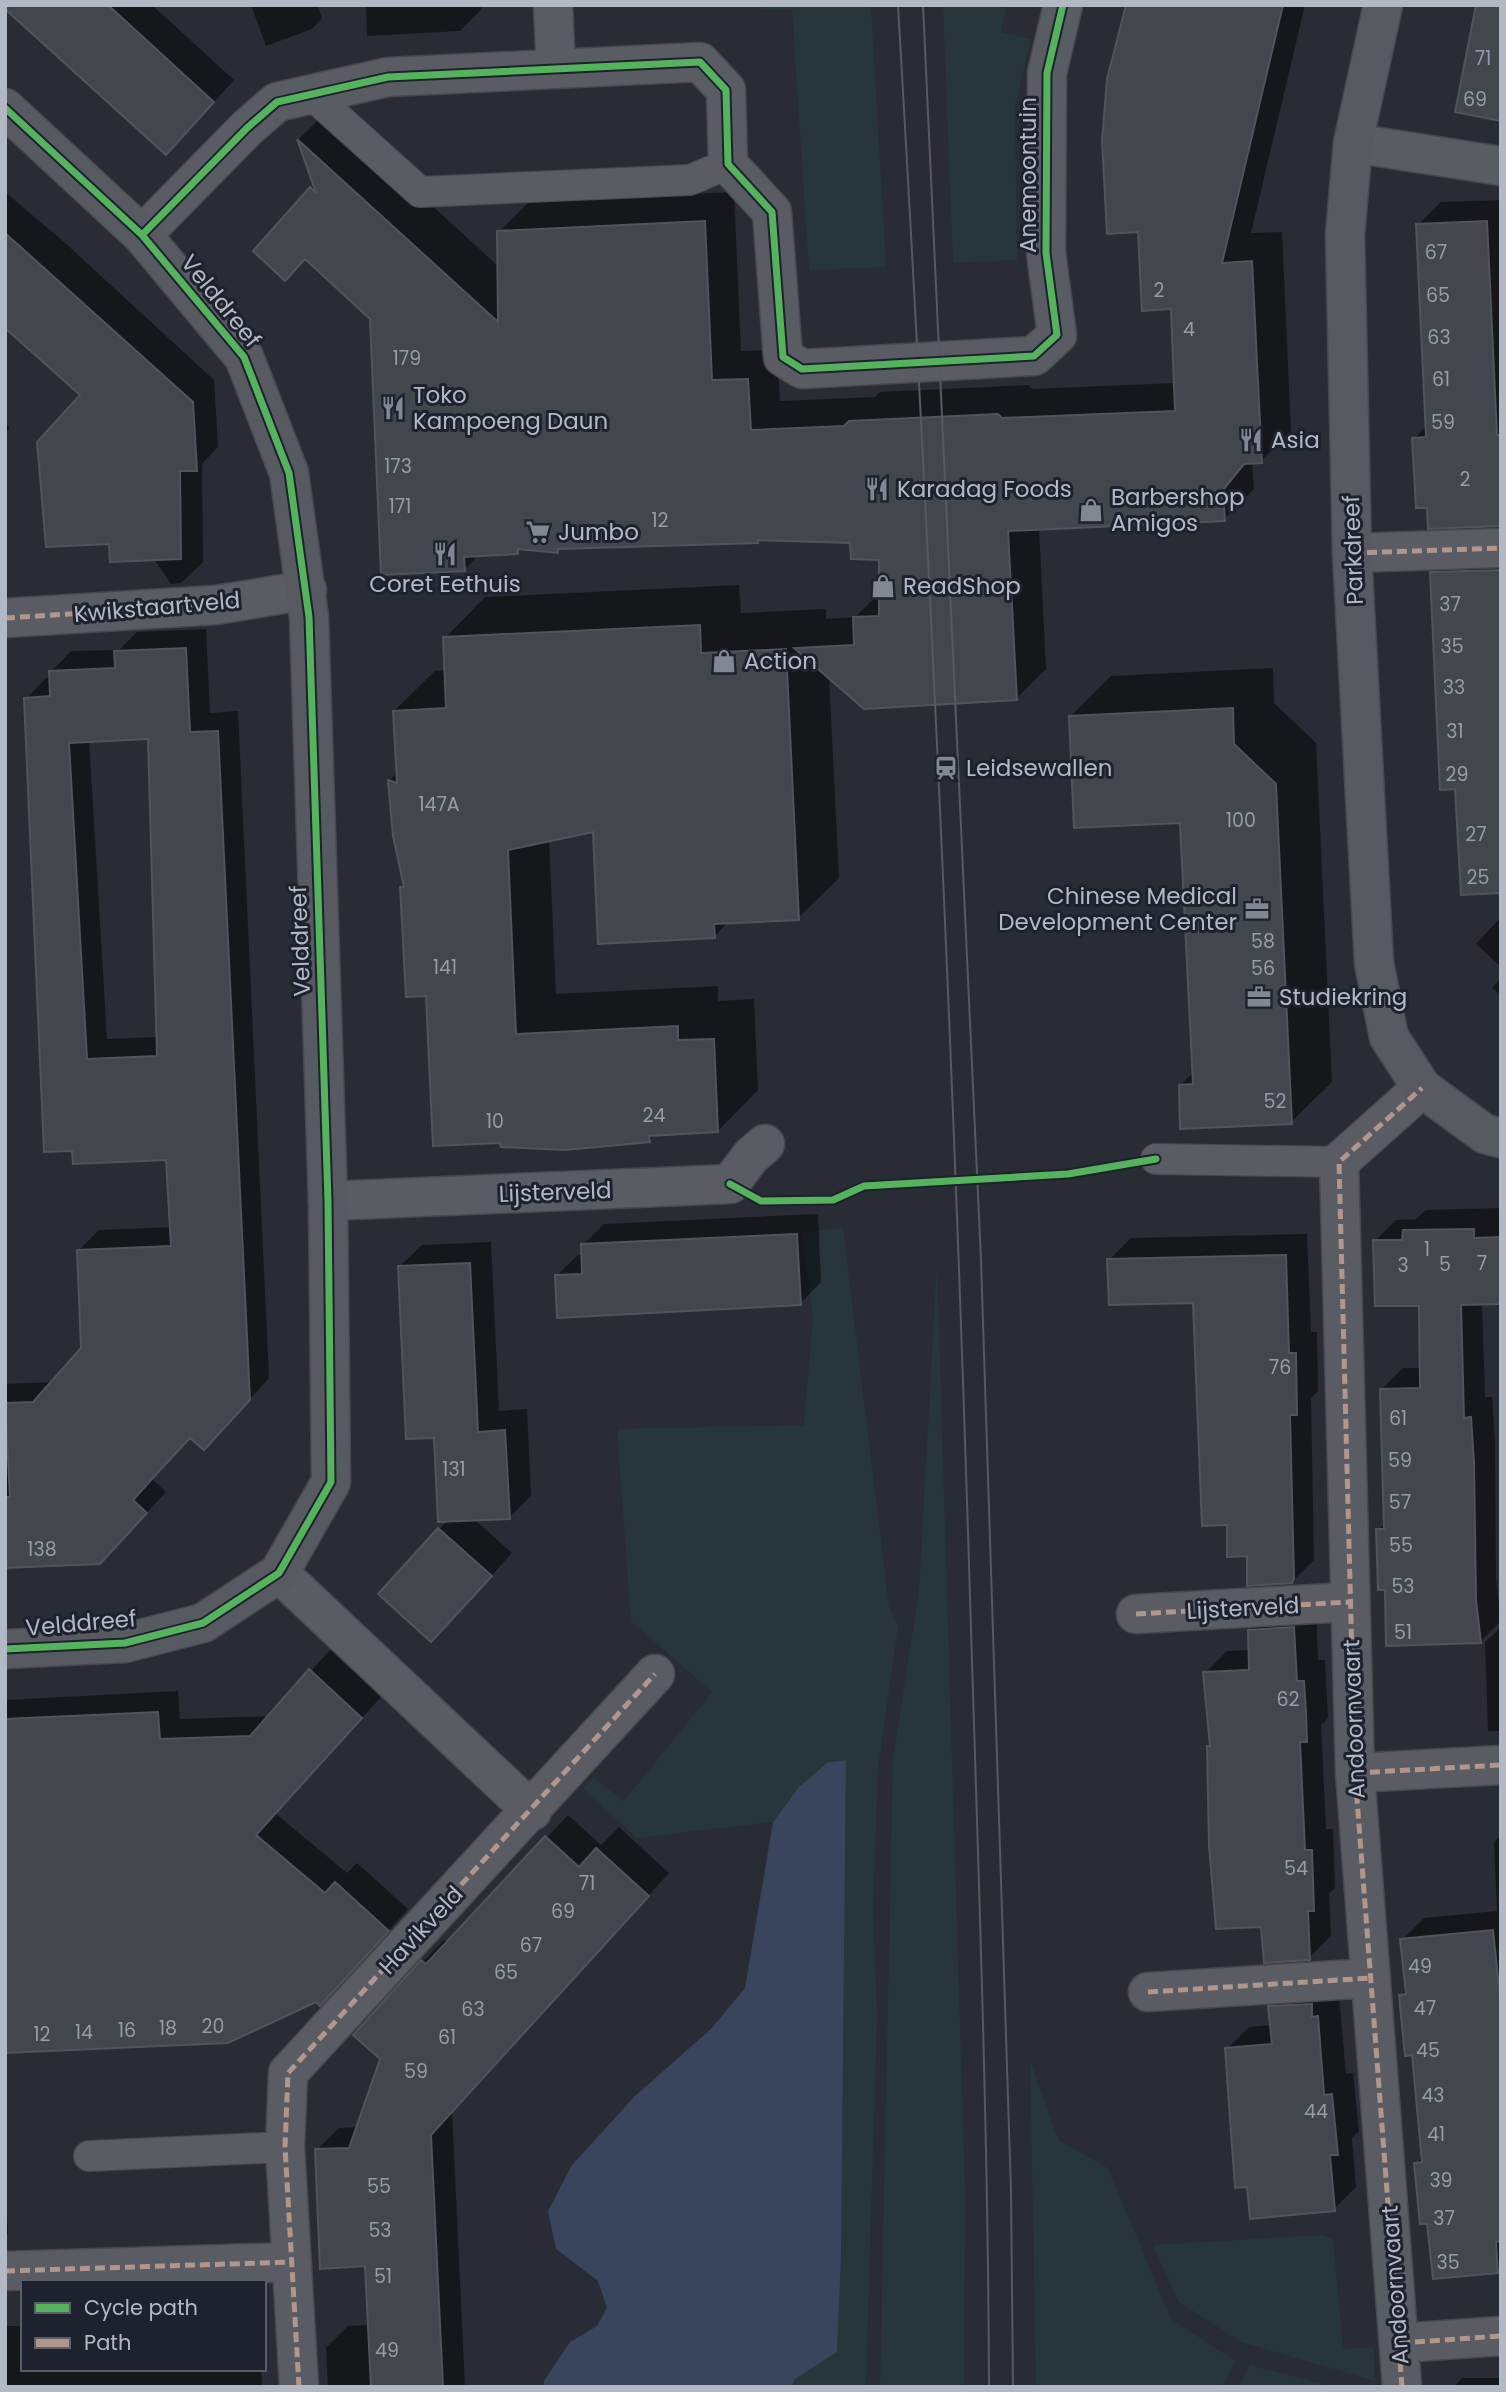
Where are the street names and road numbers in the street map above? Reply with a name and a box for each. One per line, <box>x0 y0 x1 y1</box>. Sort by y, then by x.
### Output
street label: Anemoontuin <box>1012 97 1044 253</box>
street label: Velddreef <box>174 248 268 354</box>
street label: Parkdreef <box>1335 495 1371 605</box>
street label: Kwikstaartveld <box>72 584 242 630</box>
street label: Velddreef <box>282 885 318 997</box>
street label: Lijsterveld <box>498 1174 612 1210</box>
street label: Lijsterveld <box>1186 1589 1300 1627</box>
street label: Velddreef <box>24 1602 138 1644</box>
street label: Andoornvaart <box>1335 1639 1373 1799</box>
street label: Havikveld <box>372 1879 470 1981</box>
street label: Andoornvaart <box>1373 2204 1417 2366</box>

